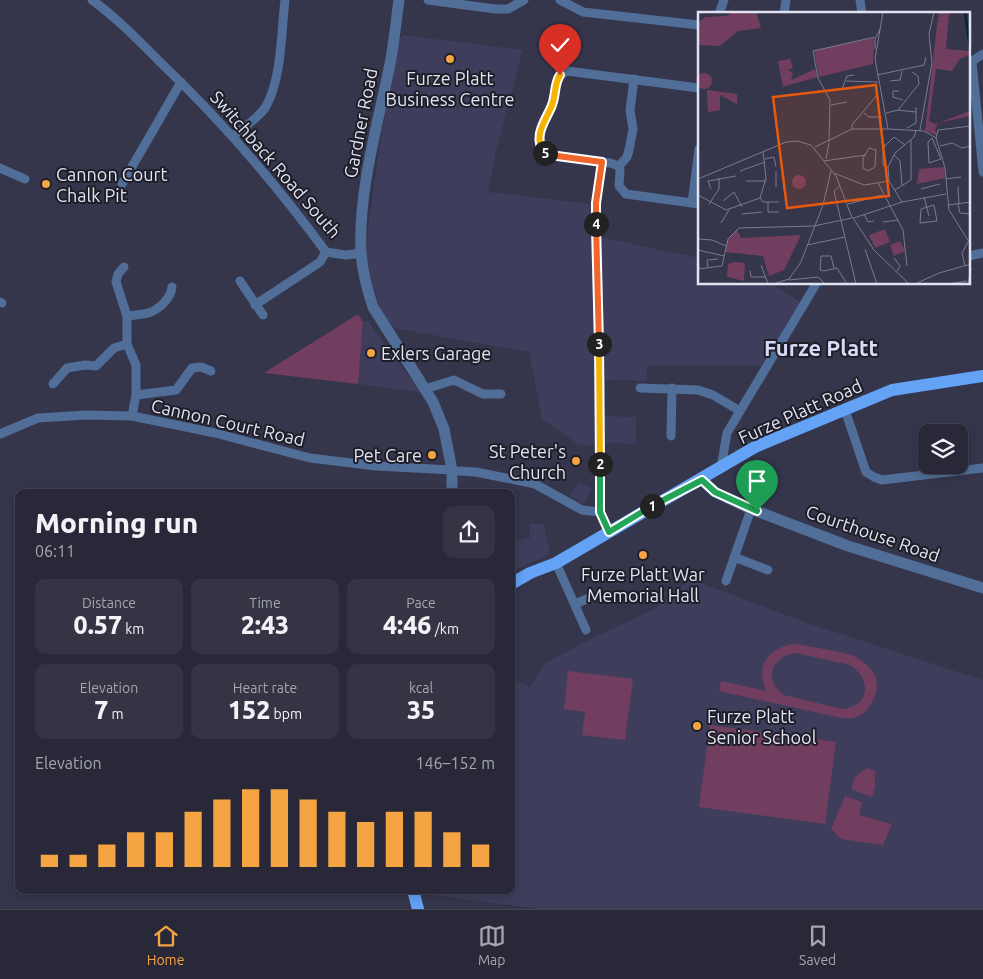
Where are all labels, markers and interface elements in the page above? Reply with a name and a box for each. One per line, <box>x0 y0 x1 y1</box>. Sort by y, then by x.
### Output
inset map <box>698 12 970 285</box>
pin <box>539 24 581 75</box>
icon: check <box>546 31 574 59</box>
marker: Furze Platt Business Centre <box>444 53 456 65</box>
street label: Gardner Road <box>340 67 380 179</box>
place label: Furze Platt Business Centre <box>386 68 514 109</box>
street label: Switchback Road South <box>207 86 345 242</box>
pin: 5 <box>532 140 558 166</box>
text: 5 <box>542 145 549 161</box>
place label: Cannon Court Chalk Pit <box>56 164 168 205</box>
marker: Cannon Court Chalk Pit <box>40 178 52 190</box>
pin: 4 <box>584 212 608 236</box>
text: 4 <box>593 216 600 232</box>
pin: 3 <box>586 332 612 356</box>
district label: Furze Platt <box>764 335 878 360</box>
text: 3 <box>596 336 603 352</box>
place label: Exlers Garage <box>381 343 491 363</box>
marker: Exlers Garage <box>365 347 377 359</box>
street label: Furze Platt Road <box>735 375 865 447</box>
street label: Cannon Court Road <box>149 395 307 449</box>
map controls <box>918 424 968 474</box>
button: layers <box>918 424 968 474</box>
place label: St Peter's Church <box>489 441 566 482</box>
place label: Pet Care <box>353 445 422 465</box>
marker: Pet Care <box>426 449 438 461</box>
pin: 2 <box>588 452 612 476</box>
marker: St Peter's Church <box>570 455 582 467</box>
text: 2 <box>597 456 604 472</box>
pin <box>736 460 778 511</box>
icon: arrive <box>743 467 771 495</box>
pin: 1 <box>640 494 664 518</box>
text: 1 <box>649 498 656 514</box>
street label: Courthouse Road <box>803 501 943 565</box>
button: share <box>443 506 495 558</box>
text: Morning run <box>35 507 198 538</box>
text: 06:11 <box>35 542 75 560</box>
marker: Furze Platt War Memorial Hall <box>637 549 649 561</box>
place label: Furze Platt War Memorial Hall <box>581 564 705 605</box>
text: Distance <box>82 595 136 611</box>
text: Time <box>249 595 281 611</box>
text: Pace <box>406 595 436 611</box>
text: 0.57 <box>74 611 122 639</box>
text: 2:43 <box>241 611 289 639</box>
text: 4:46 <box>383 611 431 639</box>
text: km <box>122 621 144 637</box>
text: /km <box>431 621 459 637</box>
text: Elevation <box>80 680 138 696</box>
text: Heart rate <box>233 680 297 696</box>
text: kcal <box>409 680 433 696</box>
text: 7 <box>94 696 108 724</box>
text: 152 <box>228 696 270 724</box>
text: 35 <box>407 696 435 724</box>
text: m <box>108 706 124 722</box>
text: bpm <box>270 706 302 722</box>
place label: Furze Platt Senior School <box>707 706 817 747</box>
marker: Furze Platt Senior School <box>691 720 703 732</box>
text: Elevation <box>35 754 102 772</box>
text: 146–152 m <box>415 754 495 772</box>
tab: Home <box>147 922 184 968</box>
tab: Map <box>478 922 506 968</box>
tab: Saved <box>799 922 836 968</box>

